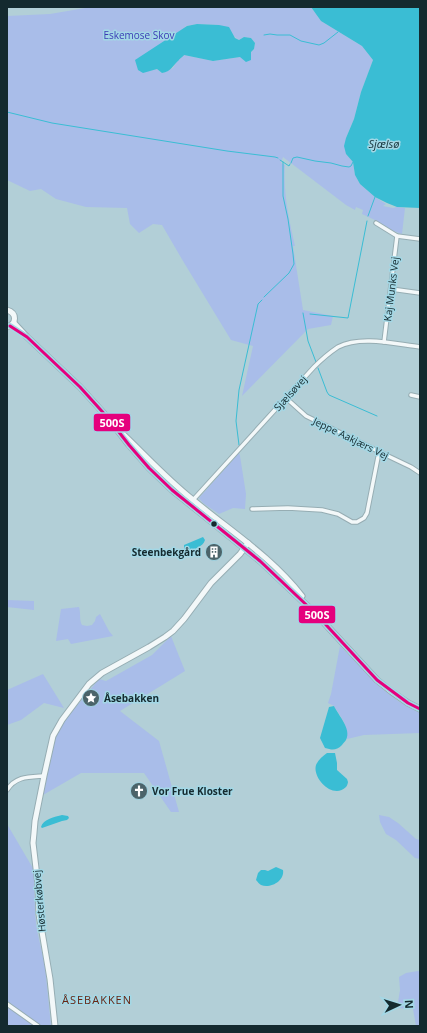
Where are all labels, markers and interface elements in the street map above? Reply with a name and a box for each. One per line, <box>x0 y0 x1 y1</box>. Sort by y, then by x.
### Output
park label: Eskemose Skov <box>103 28 175 42</box>
water label: Sjælsø <box>368 136 400 151</box>
street label: Kaj Munks Vej <box>380 256 402 322</box>
street label: Sjælsøvej <box>270 372 310 414</box>
line badge: 500S <box>93 413 131 432</box>
street label: Jeppe Aakjærs Vej <box>310 413 391 462</box>
text: 500S <box>100 415 124 430</box>
unlabelled marker <box>209 519 219 529</box>
building icon: Steenbekgård <box>204 542 224 562</box>
place label: Steenbekgård <box>132 545 201 559</box>
line badge: 500S <box>298 605 336 624</box>
text: 500S <box>305 607 329 622</box>
place icon: Åsebakken <box>81 688 101 708</box>
place label: Åsebakken <box>104 691 159 705</box>
church icon: Vor Frue Kloster <box>129 781 149 801</box>
place label: Vor Frue Kloster <box>152 784 233 798</box>
street label: Høsterkøbvej <box>29 870 49 932</box>
north arrow <box>379 985 419 1025</box>
district label: ÅSEBAKKEN <box>62 992 132 1007</box>
text: N <box>402 999 417 1009</box>

